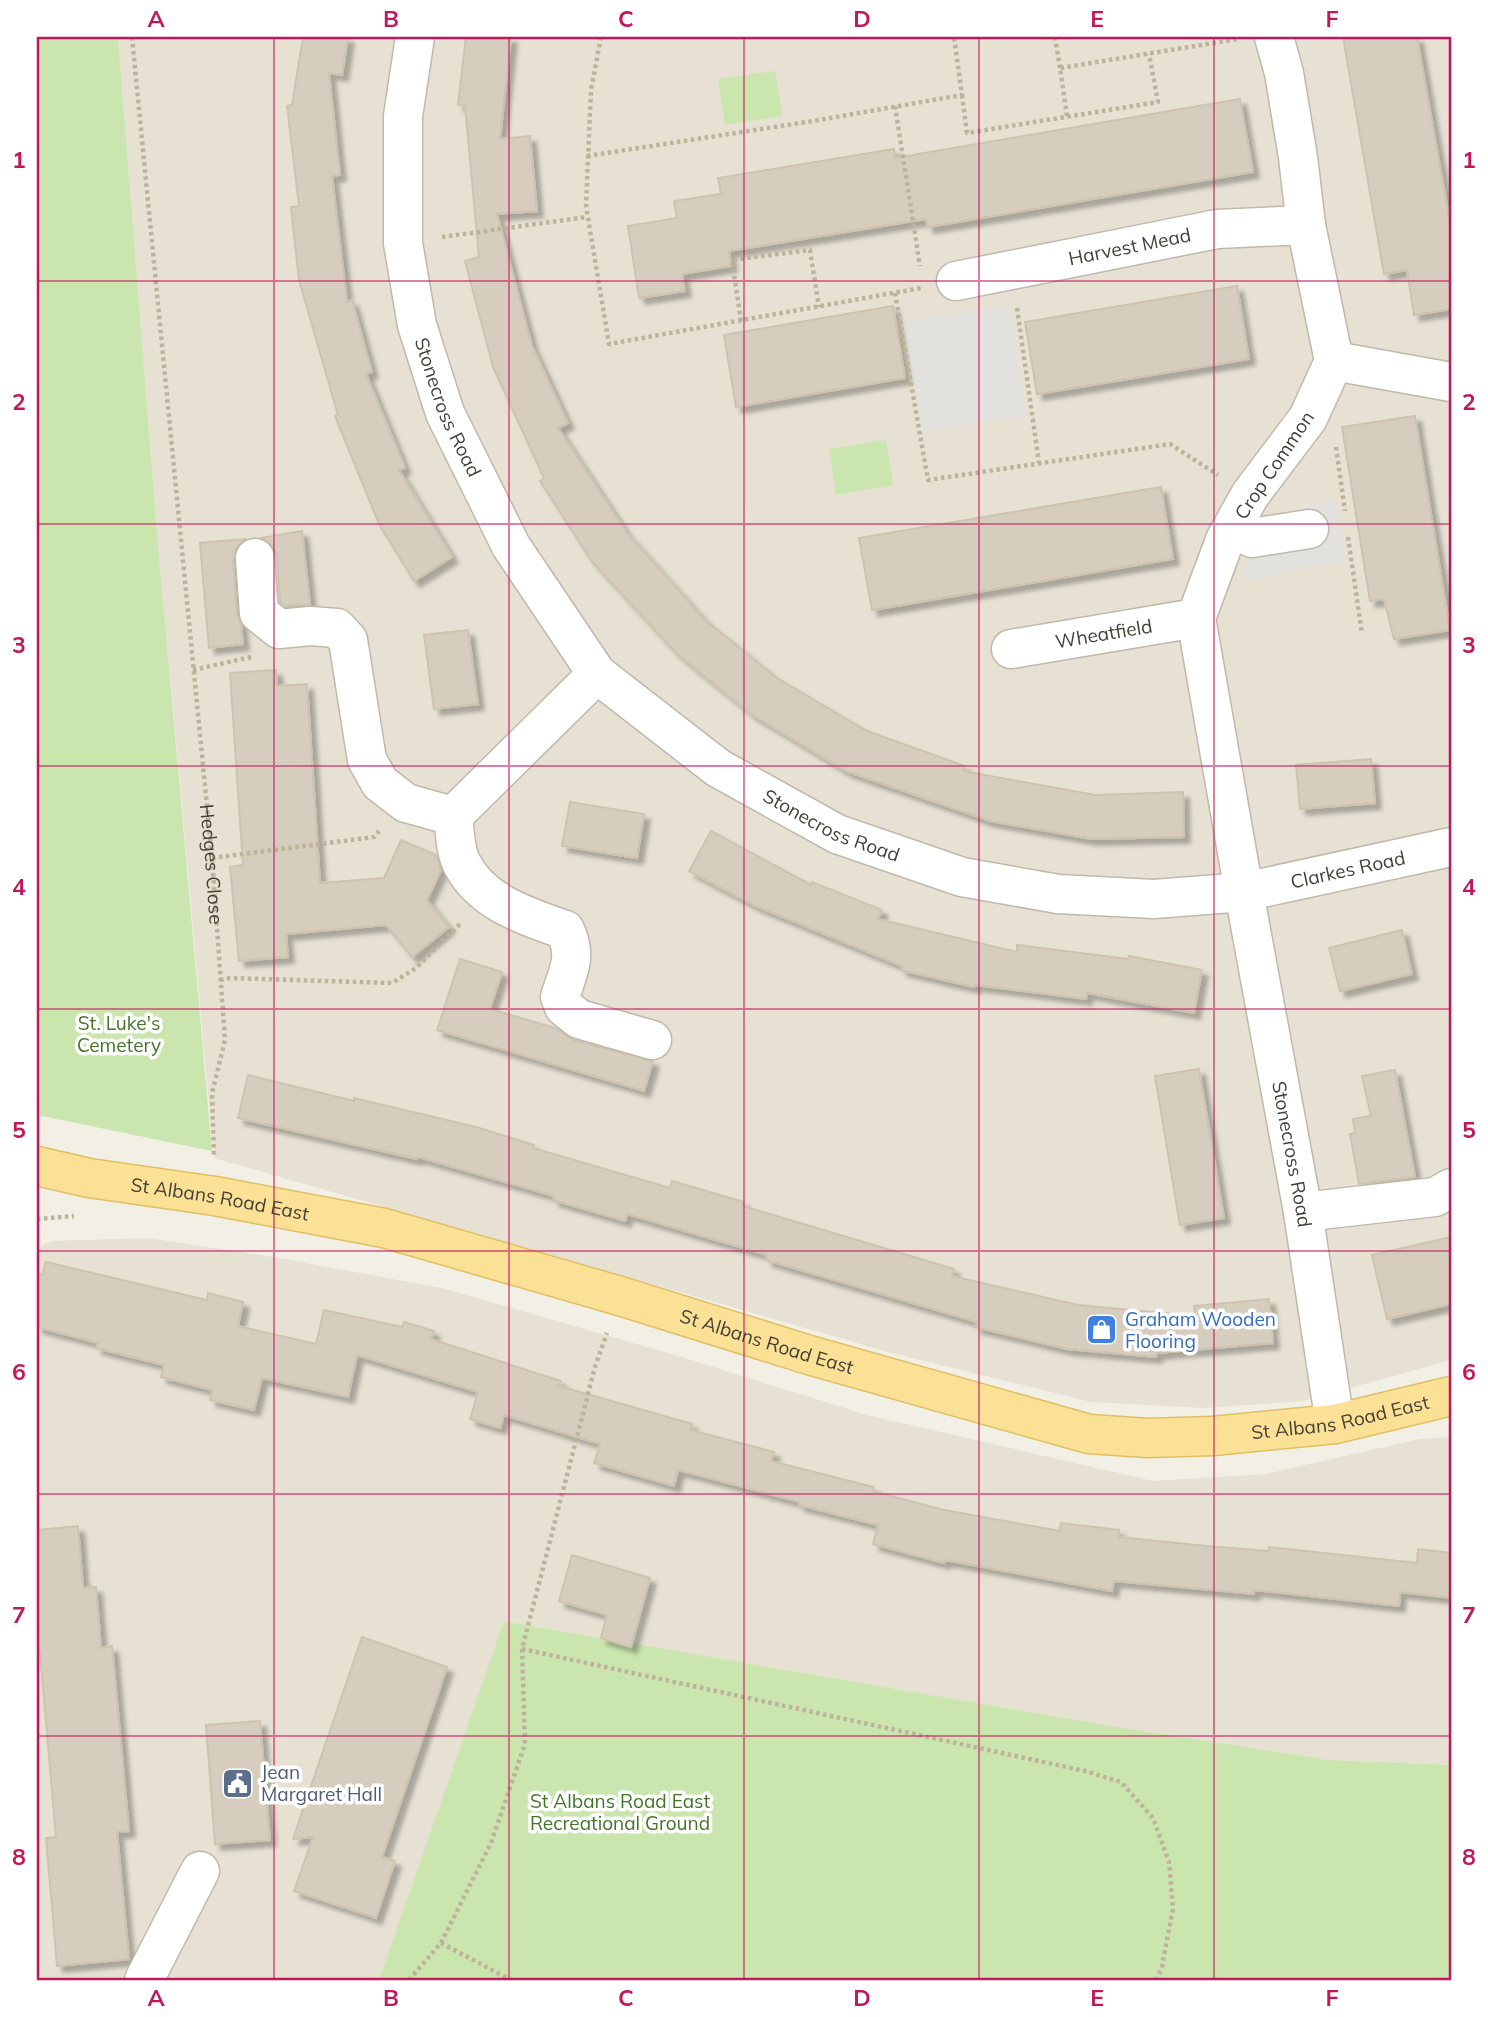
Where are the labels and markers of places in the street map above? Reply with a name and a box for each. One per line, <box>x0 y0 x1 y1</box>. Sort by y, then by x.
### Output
place label: Graham Wooden Flooring <box>1125 1307 1276 1353</box>
shop icon: Graham Wooden Flooring <box>1085 1313 1119 1347</box>
place label: Jean Margaret Hall <box>261 1760 382 1806</box>
public building icon: Jean Margaret Hall <box>221 1766 255 1800</box>

